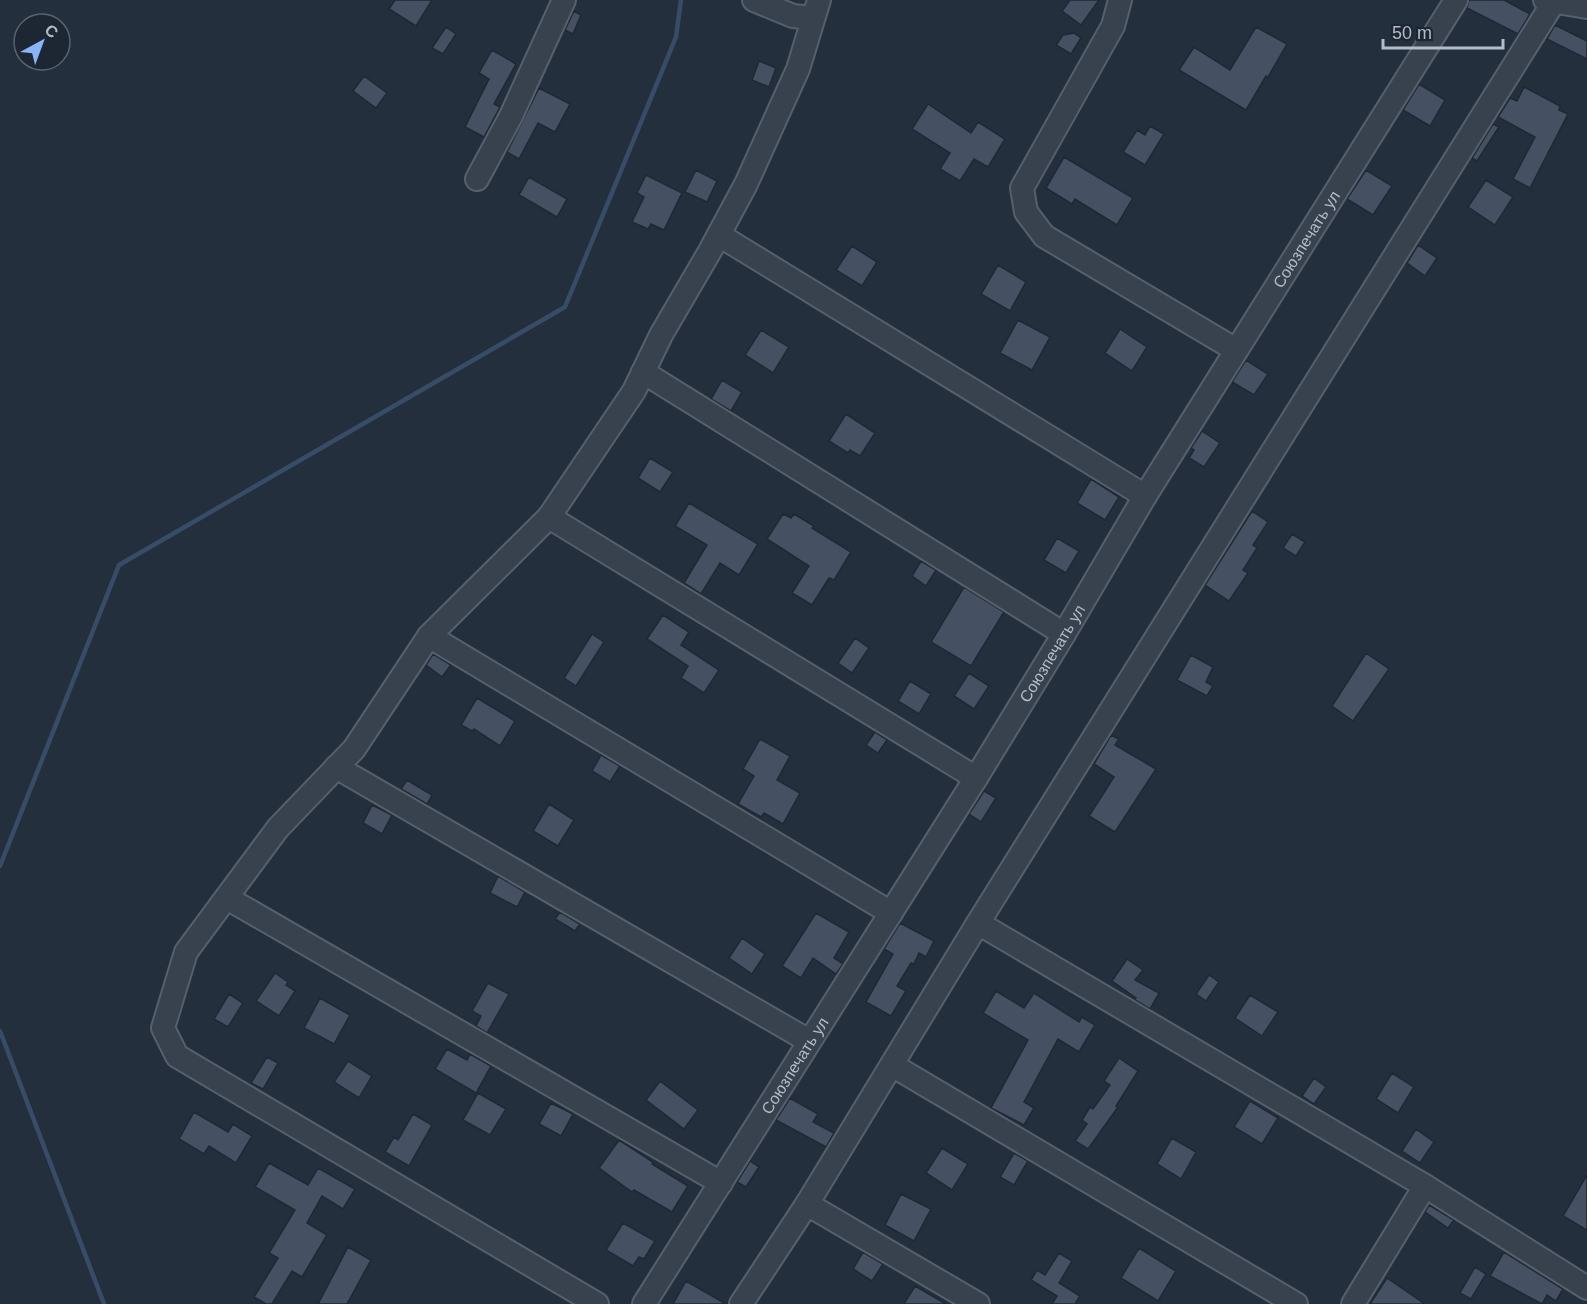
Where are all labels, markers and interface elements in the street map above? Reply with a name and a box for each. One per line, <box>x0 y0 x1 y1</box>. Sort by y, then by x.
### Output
north arrow <box>12 12 72 72</box>
scale bar <box>1383 12 1503 50</box>
text: С <box>42 21 62 42</box>
text: 50 m <box>1392 23 1432 43</box>
street label: Союзпечать ул <box>1269 188 1343 291</box>
street label: Союзпечать ул <box>1016 602 1088 705</box>
street label: Союзпечать ул <box>758 1014 831 1117</box>

